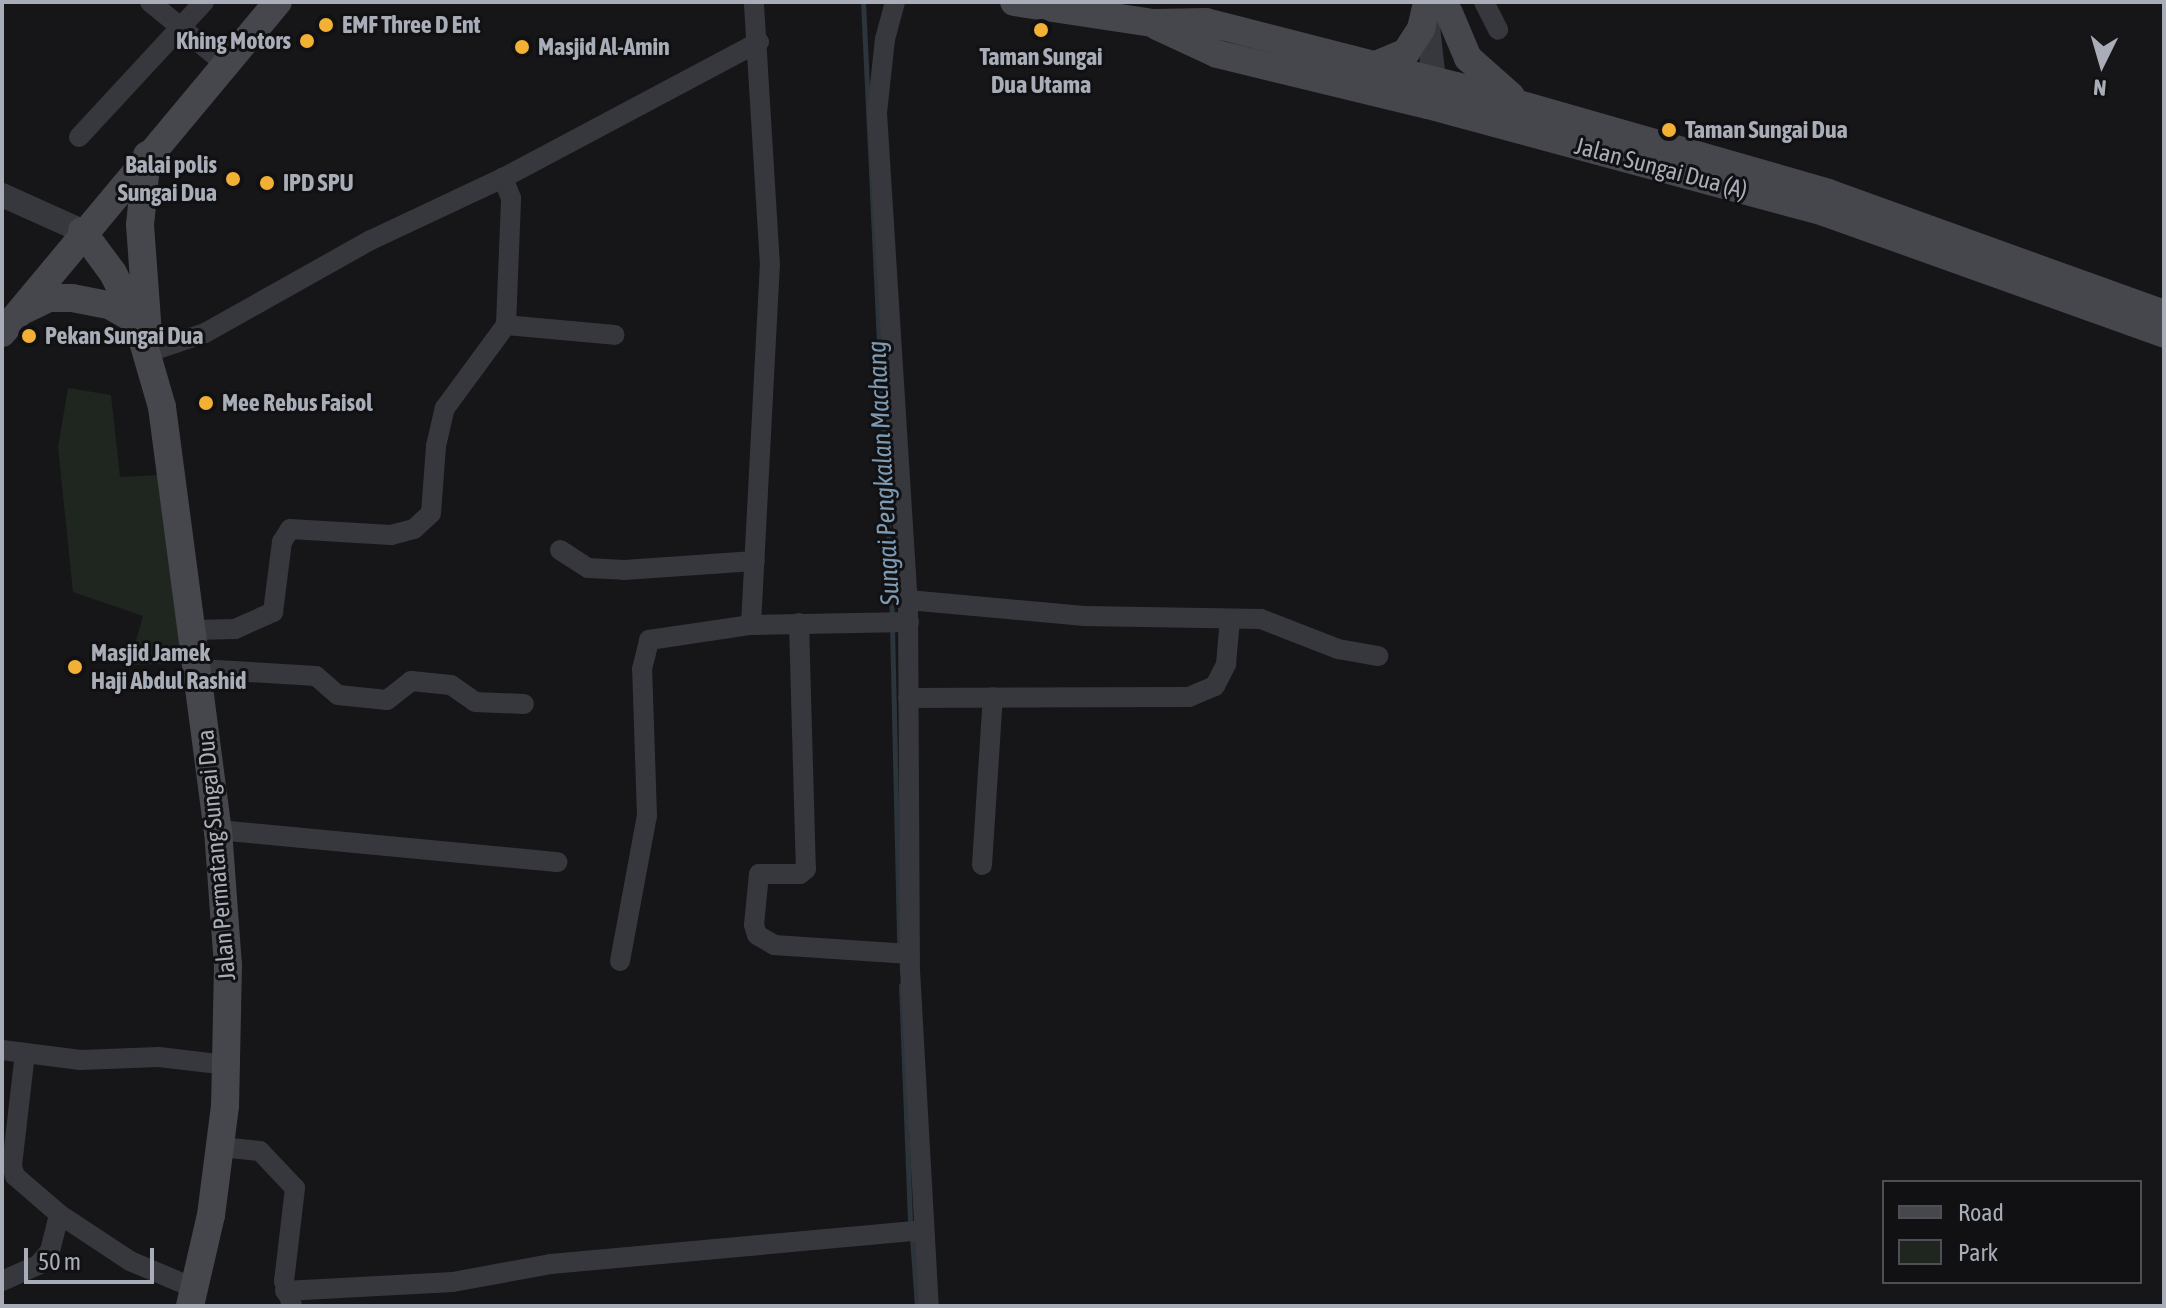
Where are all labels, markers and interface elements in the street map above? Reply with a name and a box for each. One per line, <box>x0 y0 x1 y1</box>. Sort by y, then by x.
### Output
place label: EMF Three D Ent <box>342 11 481 39</box>
marker: EMF Three D Ent <box>317 16 335 34</box>
marker: Taman Sungai Dua Utama <box>1032 21 1050 39</box>
north arrow <box>2062 24 2142 104</box>
place label: Khing Motors <box>176 27 291 55</box>
marker: Khing Motors <box>298 32 316 50</box>
place label: Masjid Al-Amin <box>538 33 670 61</box>
marker: Masjid Al-Amin <box>513 38 531 56</box>
place label: Taman Sungai Dua Utama <box>979 43 1103 99</box>
text: N <box>2092 74 2108 101</box>
place label: Taman Sungai Dua <box>1685 116 1848 144</box>
marker: Taman Sungai Dua <box>1660 121 1678 139</box>
street label: Jalan Sungai Dua (A) <box>1572 131 1750 205</box>
place label: Balai polis Sungai Dua <box>118 151 217 207</box>
place label: IPD SPU <box>283 169 354 197</box>
marker: Balai polis Sungai Dua <box>224 170 242 188</box>
marker: IPD SPU <box>258 174 276 192</box>
place label: Pekan Sungai Dua <box>45 322 203 350</box>
marker: Pekan Sungai Dua <box>20 327 38 345</box>
water label: Sungai Pengkalan Machang <box>861 340 907 606</box>
place label: Mee Rebus Faisol <box>222 389 373 417</box>
marker: Mee Rebus Faisol <box>197 394 215 412</box>
place label: Masjid Jamek Haji Abdul Rashid <box>91 639 246 695</box>
marker: Masjid Jamek Haji Abdul Rashid <box>66 658 84 676</box>
street label: Jalan Permatang Sungai Dua <box>191 728 241 982</box>
legend <box>1882 1180 2142 1284</box>
text: Road <box>1958 1199 2004 1226</box>
scale bar <box>28 1232 158 1282</box>
text: Park <box>1958 1239 1998 1266</box>
text: 50 m <box>38 1248 81 1275</box>

